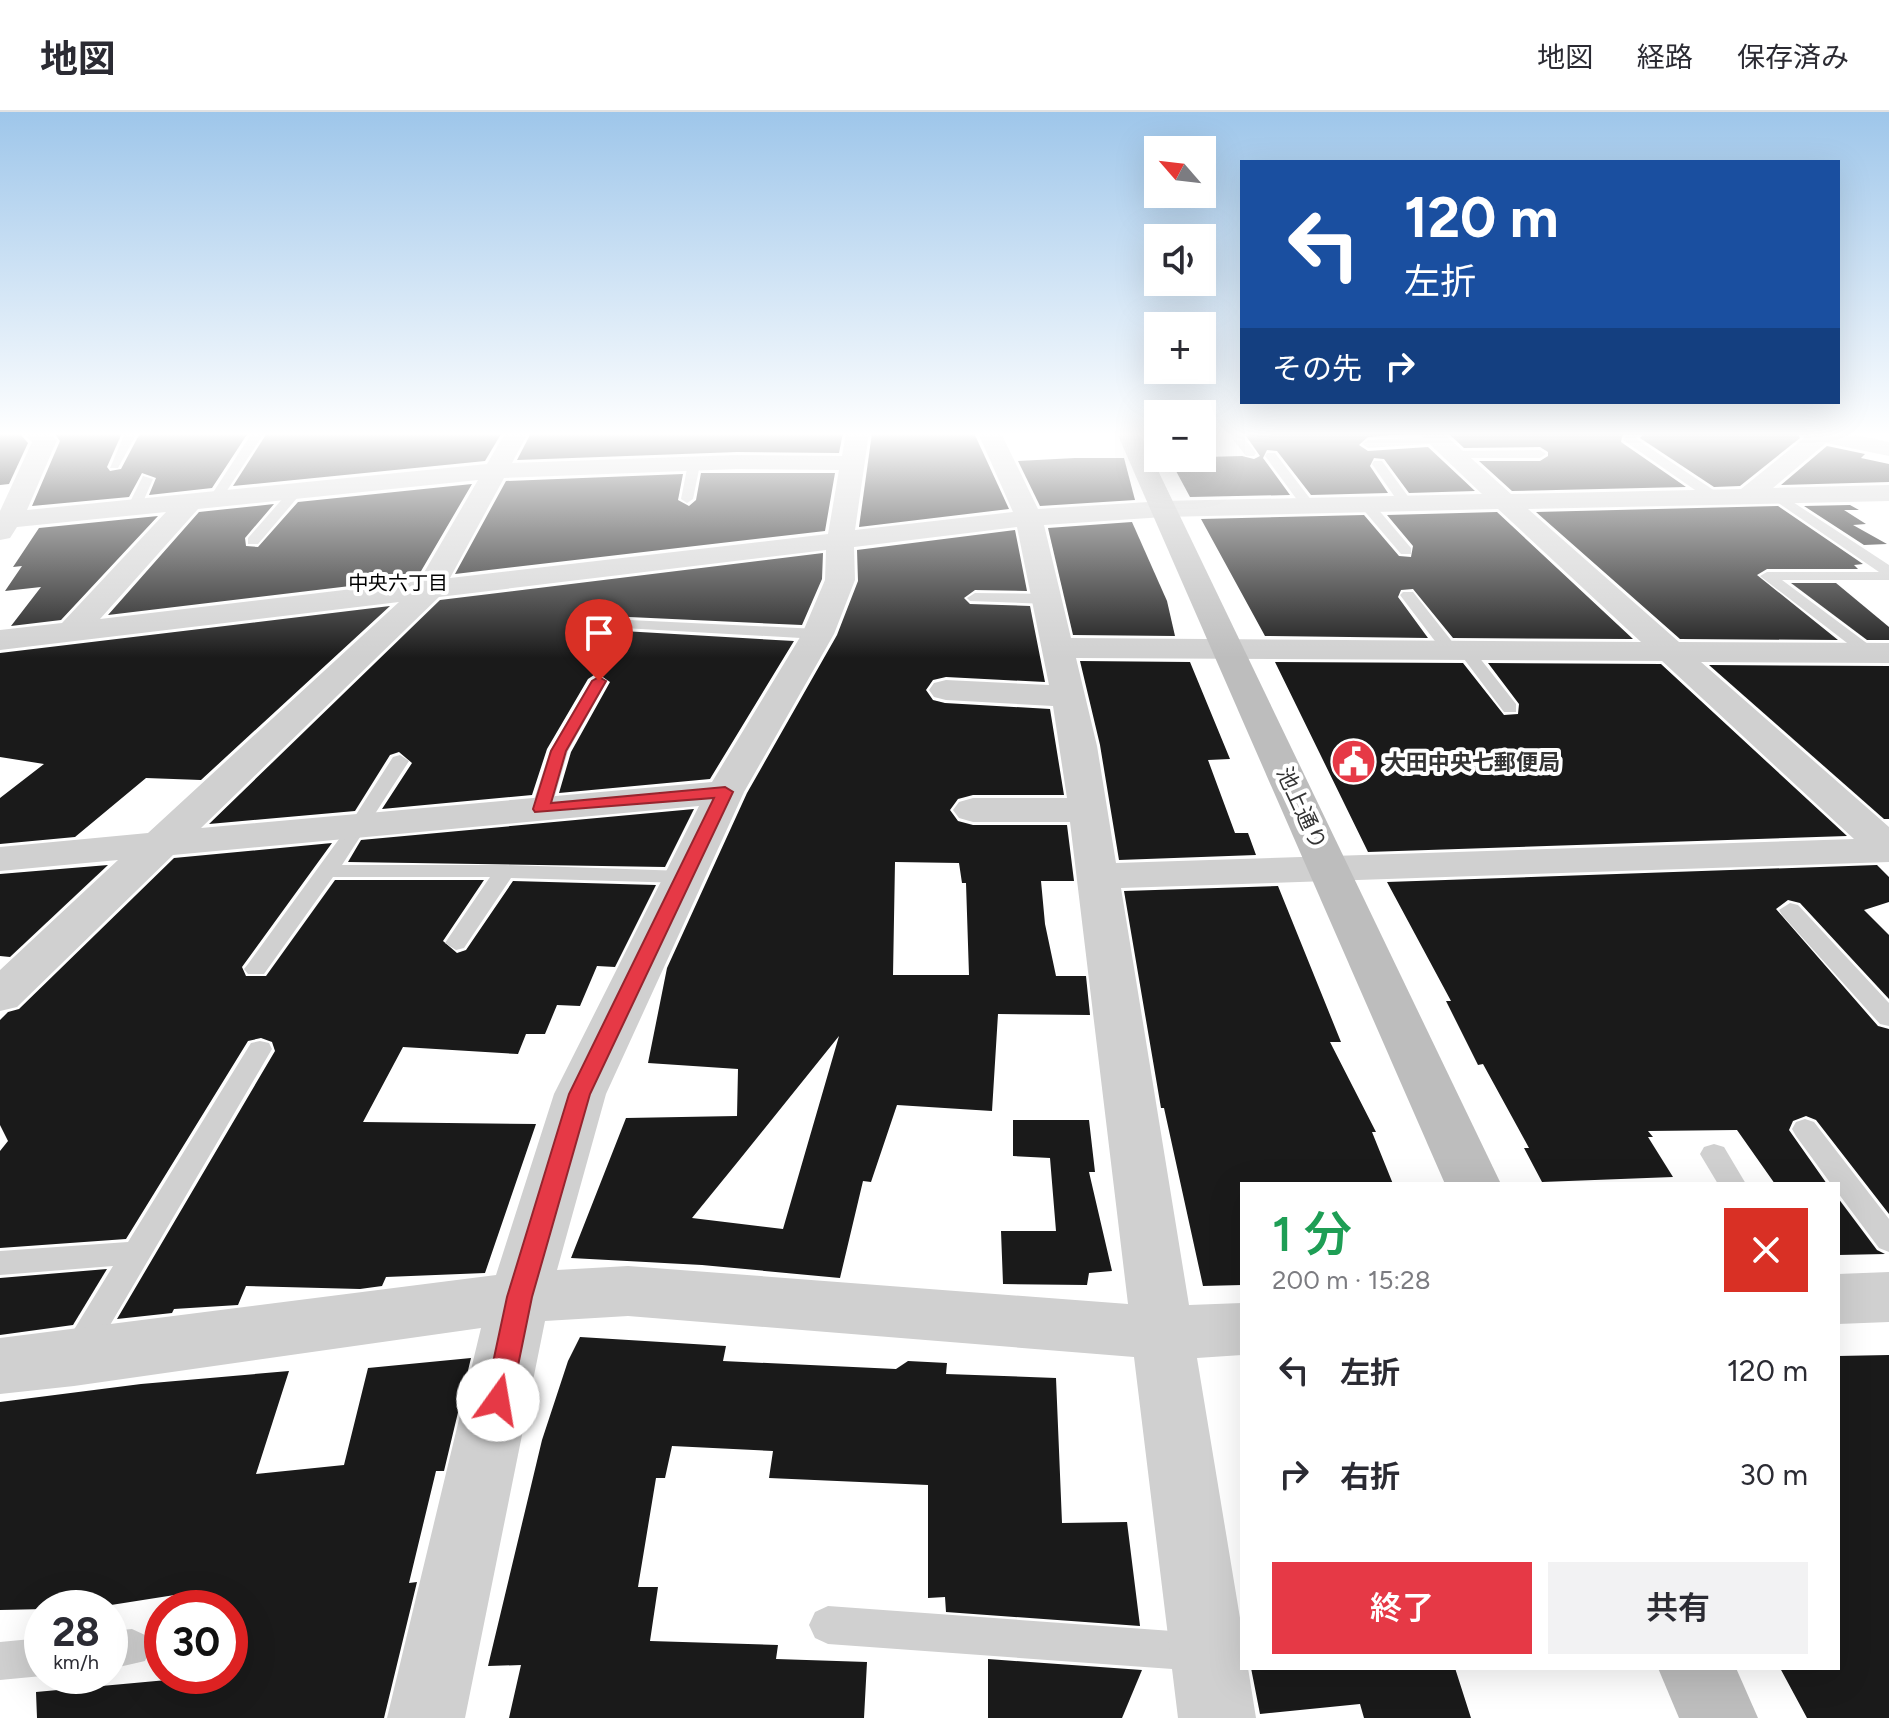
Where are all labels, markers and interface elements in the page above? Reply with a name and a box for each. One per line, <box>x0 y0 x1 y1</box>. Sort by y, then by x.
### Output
text: 地図 <box>40 36 116 82</box>
text: 地図 <box>1537 40 1593 74</box>
text: 経路 <box>1637 40 1693 74</box>
text: 保存済み <box>1737 40 1849 74</box>
north arrow <box>1144 136 1216 208</box>
map controls <box>1144 136 1216 472</box>
text: 120 m <box>1404 184 1559 251</box>
icon: left <box>1272 192 1376 296</box>
button: sound <box>1144 224 1216 296</box>
text: 左折 <box>1404 260 1476 303</box>
button: + <box>1144 312 1216 384</box>
icon: right <box>1378 344 1422 388</box>
text: その先 <box>1272 350 1362 387</box>
button: − <box>1144 400 1216 472</box>
district label: 中央六丁目 <box>348 571 448 595</box>
pin <box>565 599 633 681</box>
icon: arrive <box>577 611 621 655</box>
public building icon: 大田中央七郵便局 <box>1329 738 1377 786</box>
place label: 大田中央七郵便局 <box>1384 749 1560 776</box>
street label: 池上通り <box>1271 763 1332 854</box>
text: 1 分 <box>1272 1205 1352 1263</box>
button: close <box>1724 1208 1808 1292</box>
text: 200 m · 15:28 <box>1272 1264 1431 1296</box>
icon: left <box>1272 1348 1316 1392</box>
text: 120 m <box>1727 1352 1808 1389</box>
text: 左折 <box>1340 1354 1400 1391</box>
position arrow <box>456 1358 540 1442</box>
icon: right <box>1272 1452 1316 1496</box>
text: 30 m <box>1740 1456 1808 1493</box>
text: 右折 <box>1340 1458 1400 1495</box>
button: 終了 <box>1272 1562 1532 1654</box>
button: 共有 <box>1548 1562 1808 1654</box>
speed limit sign: 30 <box>144 1590 248 1694</box>
text: 28 <box>52 1608 100 1656</box>
text: km/h <box>53 1650 99 1674</box>

